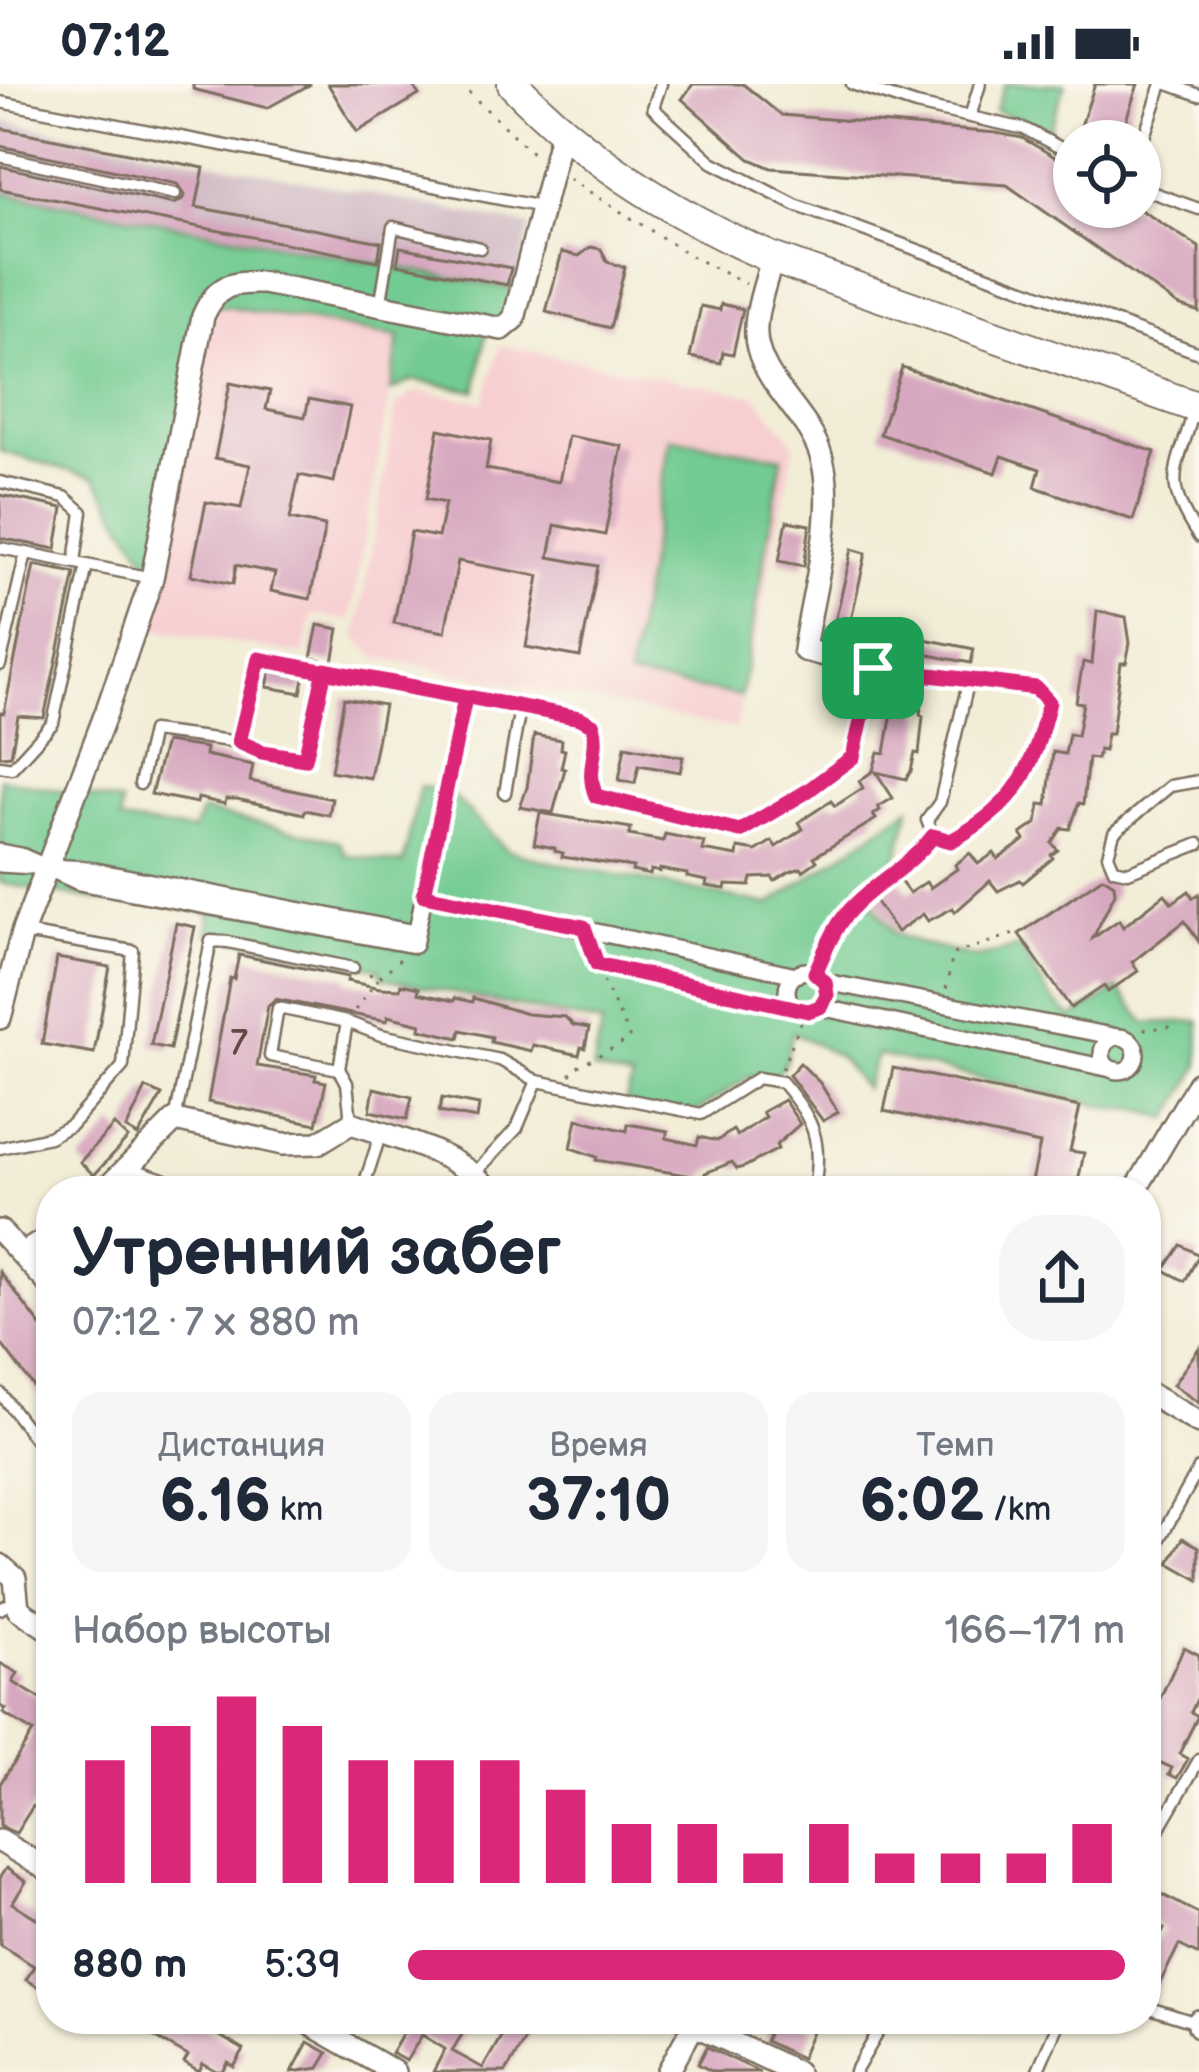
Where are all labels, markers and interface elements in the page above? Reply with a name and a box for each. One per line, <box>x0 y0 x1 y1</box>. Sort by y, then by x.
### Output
text: 07:12 <box>60 15 170 70</box>
map controls <box>1053 120 1161 228</box>
button: locate <box>1053 120 1161 228</box>
pin <box>822 617 924 719</box>
icon: arrive <box>840 635 906 701</box>
house number: 7 <box>230 1022 248 1065</box>
text: Утренний забег <box>72 1215 561 1294</box>
button: share <box>999 1215 1125 1341</box>
text: 07:12 · 7 × 880 m <box>72 1300 359 1347</box>
text: Дистанция <box>158 1426 325 1466</box>
text: Время <box>549 1426 648 1466</box>
text: Темп <box>916 1426 995 1466</box>
text: 6.16 <box>160 1466 271 1538</box>
text: 37:10 <box>526 1466 671 1538</box>
text: 6:02 <box>860 1466 984 1538</box>
text: km <box>271 1490 323 1530</box>
text: /km <box>984 1490 1051 1530</box>
text: Набор высоты <box>72 1608 332 1655</box>
text: 166–171 m <box>944 1608 1125 1655</box>
text: 880 m <box>72 1942 187 1989</box>
text: 5:39 <box>264 1942 341 1989</box>

